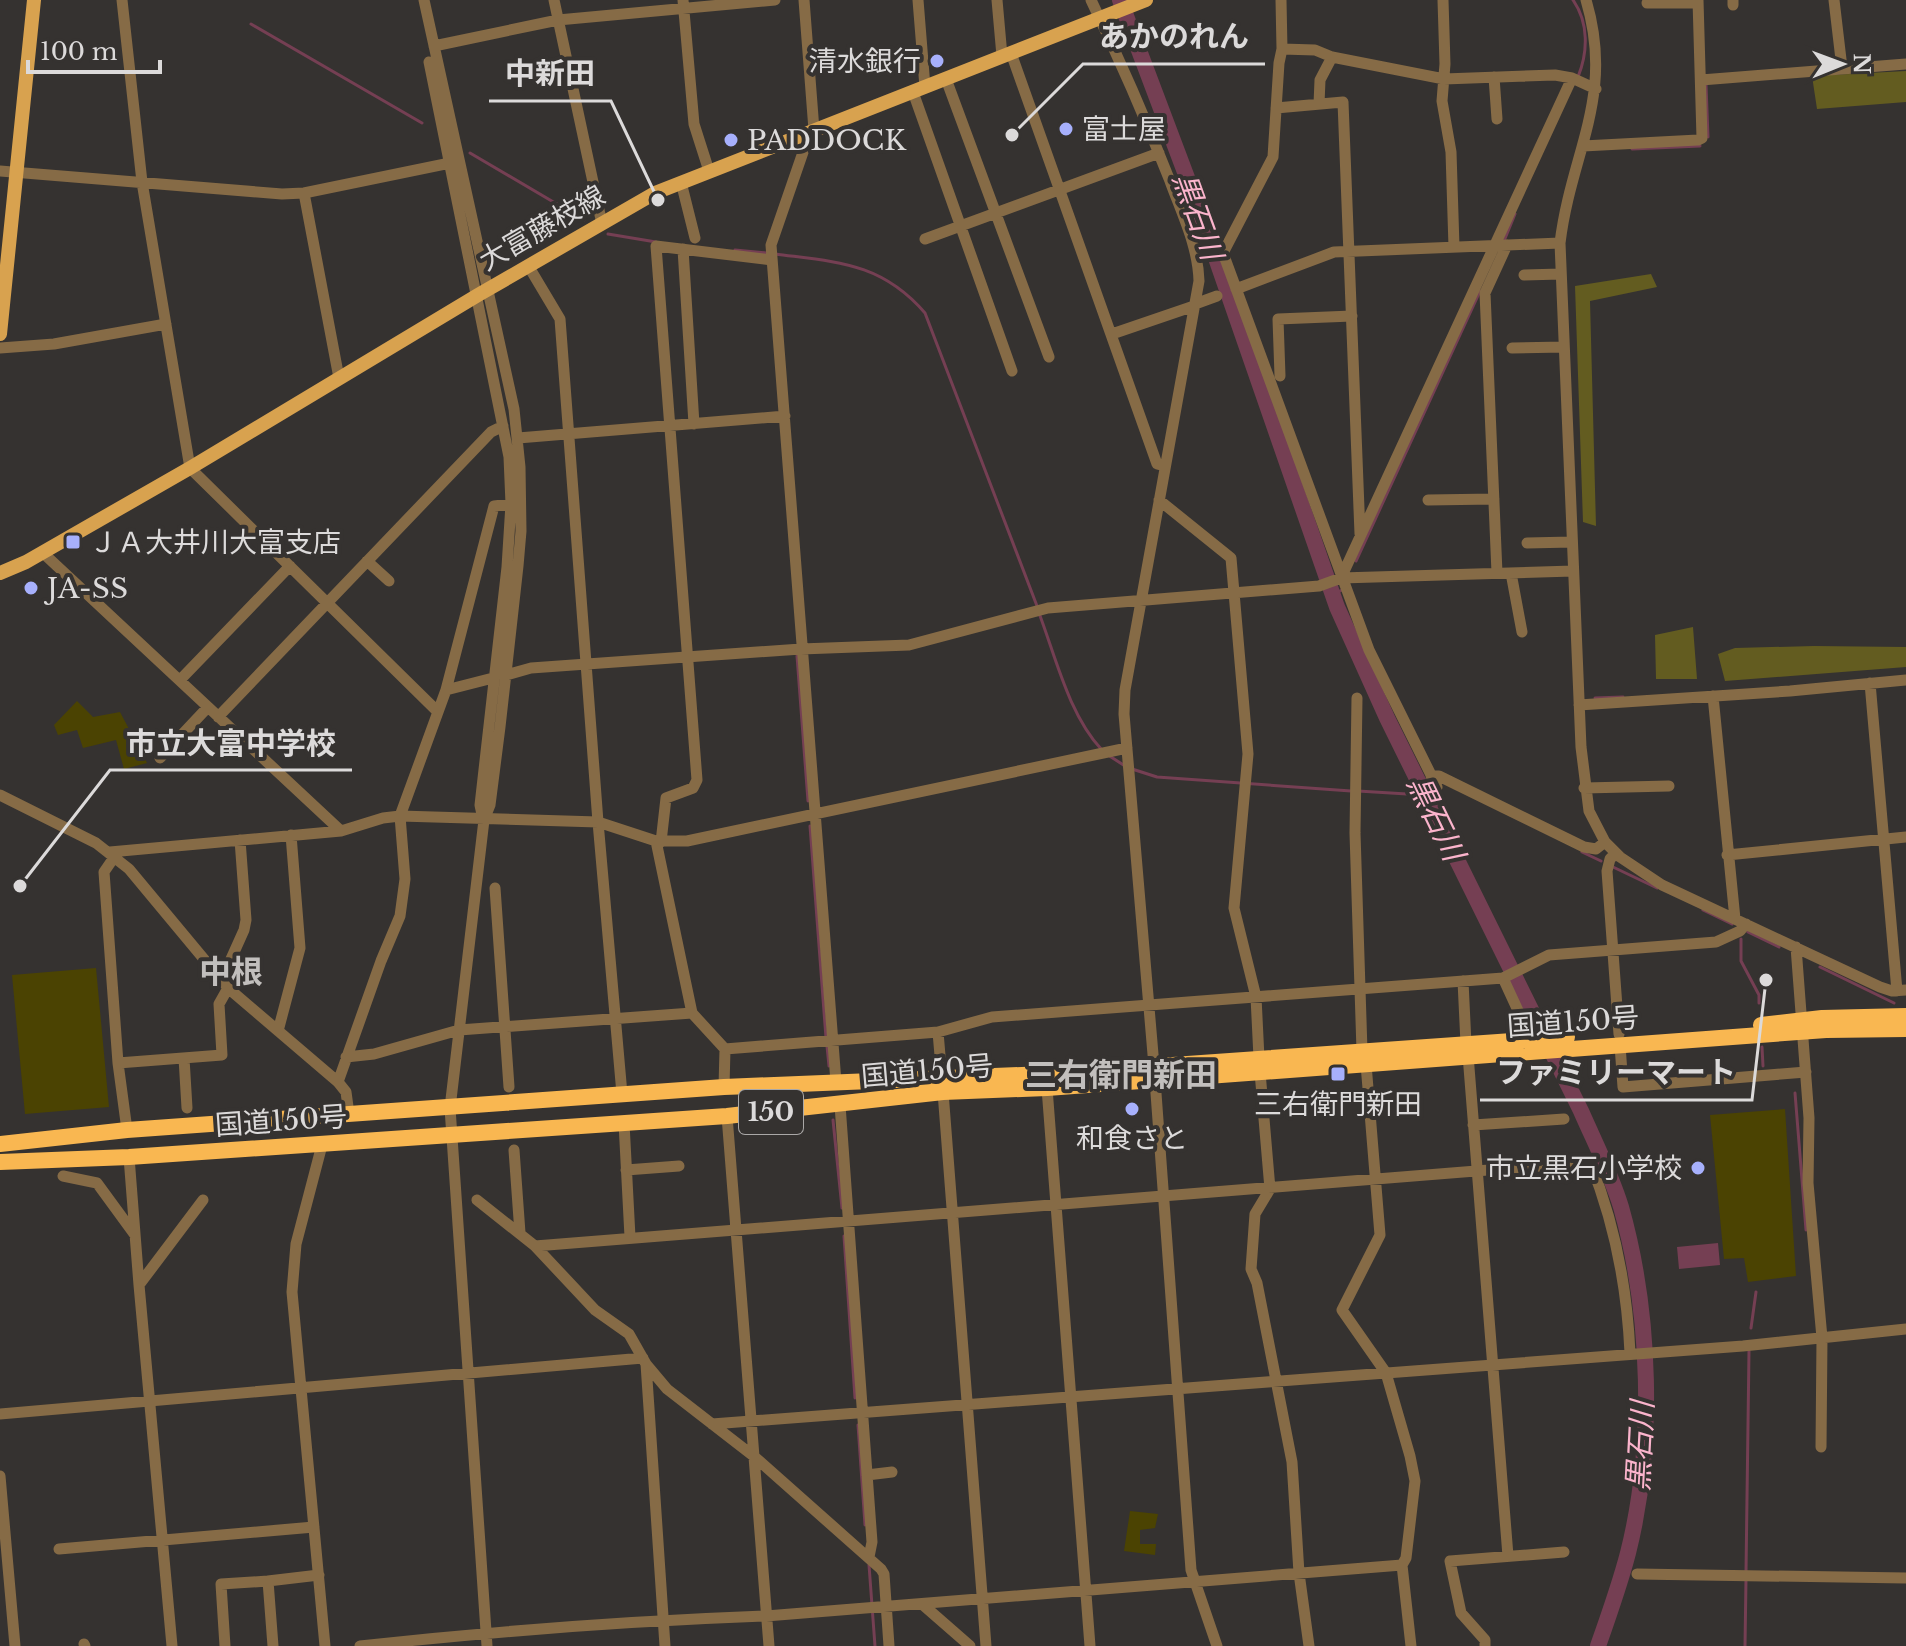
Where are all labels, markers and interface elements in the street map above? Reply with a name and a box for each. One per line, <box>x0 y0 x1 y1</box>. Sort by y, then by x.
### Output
callout: あかのれん <box>1083 10 1265 64</box>
text: あかのれん <box>1099 18 1249 55</box>
scale bar <box>28 24 160 74</box>
north arrow <box>1802 24 1882 104</box>
text: 100 m <box>40 37 118 66</box>
place label: 清水銀行 <box>809 44 921 79</box>
callout: 中新田 <box>489 47 611 101</box>
marker: 清水銀行 <box>928 52 946 70</box>
text: N <box>1848 53 1875 75</box>
text: 中新田 <box>505 55 595 92</box>
place label: 富士屋 <box>1082 112 1166 147</box>
marker: 富士屋 <box>1057 120 1075 138</box>
place label: PADDOCK <box>747 123 907 158</box>
marker: PADDOCK <box>722 131 740 149</box>
water label: 黒石川 <box>1165 167 1232 267</box>
street label: 大富藤枝線 <box>473 178 611 278</box>
place label: ＪＡ大井川大富支店 <box>89 525 341 560</box>
marker: ＪＡ大井川大富支店 <box>64 533 82 551</box>
place label: JA-SS <box>43 571 128 606</box>
marker: JA-SS <box>22 579 40 597</box>
callout: 市立大富中学校 <box>110 716 352 770</box>
text: 市立大富中学校 <box>126 725 336 762</box>
water label: 黒石川 <box>1400 769 1474 869</box>
district label: 中根 <box>199 952 263 992</box>
street label: 国道150号 <box>1506 1000 1640 1044</box>
callout: ファミリーマート <box>1480 1046 1752 1100</box>
street label: 国道150号 <box>860 1048 994 1094</box>
text: ファミリーマート <box>1496 1054 1736 1091</box>
district label: 三右衛門新田 <box>1025 1055 1217 1095</box>
marker: 三右衛門新田 <box>1329 1065 1347 1083</box>
place label: 三右衛門新田 <box>1254 1087 1422 1122</box>
road number: 150 <box>739 1090 803 1134</box>
street label: 国道150号 <box>214 1099 348 1143</box>
marker: 和食さと <box>1123 1100 1141 1118</box>
place label: 和食さと <box>1076 1121 1188 1156</box>
place label: 市立黒石小学校 <box>1486 1151 1682 1186</box>
marker: 市立黒石小学校 <box>1689 1159 1707 1177</box>
water label: 黒石川 <box>1619 1397 1661 1492</box>

